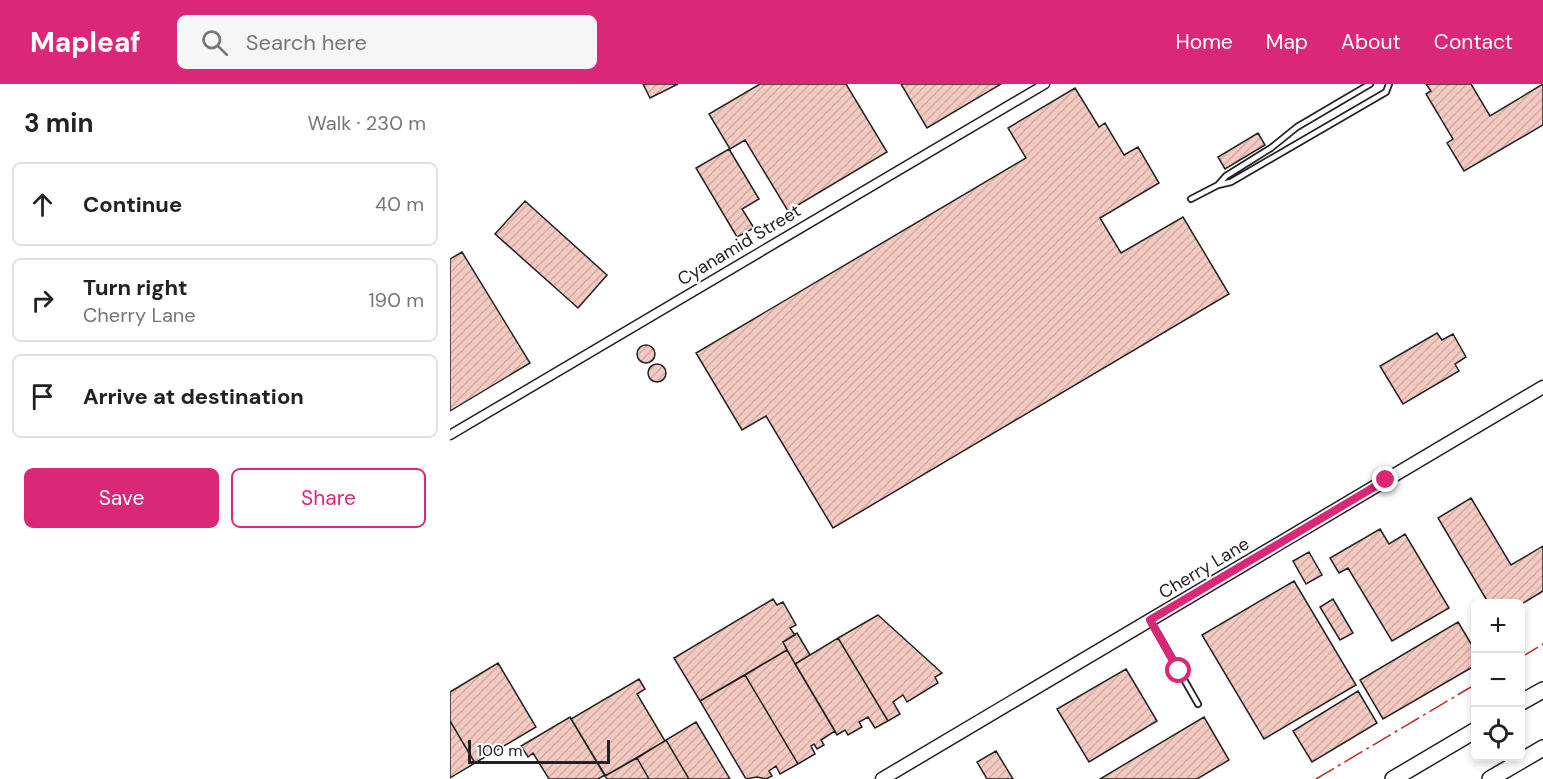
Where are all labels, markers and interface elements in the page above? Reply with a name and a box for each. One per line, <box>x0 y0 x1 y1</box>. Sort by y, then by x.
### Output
search box <box>177 15 597 69</box>
text: Mapleaf <box>30 24 141 61</box>
icon: search <box>198 26 231 59</box>
text: Search here <box>246 28 367 57</box>
text: Home <box>1175 28 1233 56</box>
text: Map <box>1266 28 1308 56</box>
text: About <box>1341 28 1401 56</box>
text: Contact <box>1434 28 1513 56</box>
text: 3 min <box>24 106 93 140</box>
text: Walk · 230 m <box>307 110 426 136</box>
icon: ahead <box>26 188 59 221</box>
text: Continue <box>83 190 182 219</box>
text: 40 m <box>375 191 424 217</box>
street label: Cyanamid Street <box>673 199 805 291</box>
text: Turn right <box>83 273 188 302</box>
icon: right <box>26 284 59 317</box>
text: 190 m <box>368 287 424 313</box>
text: Cherry Lane <box>83 302 196 328</box>
icon: arrive <box>26 380 59 413</box>
text: Arrive at destination <box>83 382 304 411</box>
route end <box>1372 466 1398 492</box>
button: Save <box>24 468 219 528</box>
button: Share <box>231 468 426 528</box>
street label: Cherry Lane <box>1154 532 1254 604</box>
map controls <box>1471 599 1525 761</box>
button: + <box>1471 599 1525 653</box>
button: − <box>1471 653 1525 707</box>
route start <box>1165 657 1191 683</box>
button: locate <box>1471 707 1525 761</box>
scale bar <box>468 737 610 764</box>
text: 100 m <box>477 740 522 761</box>

